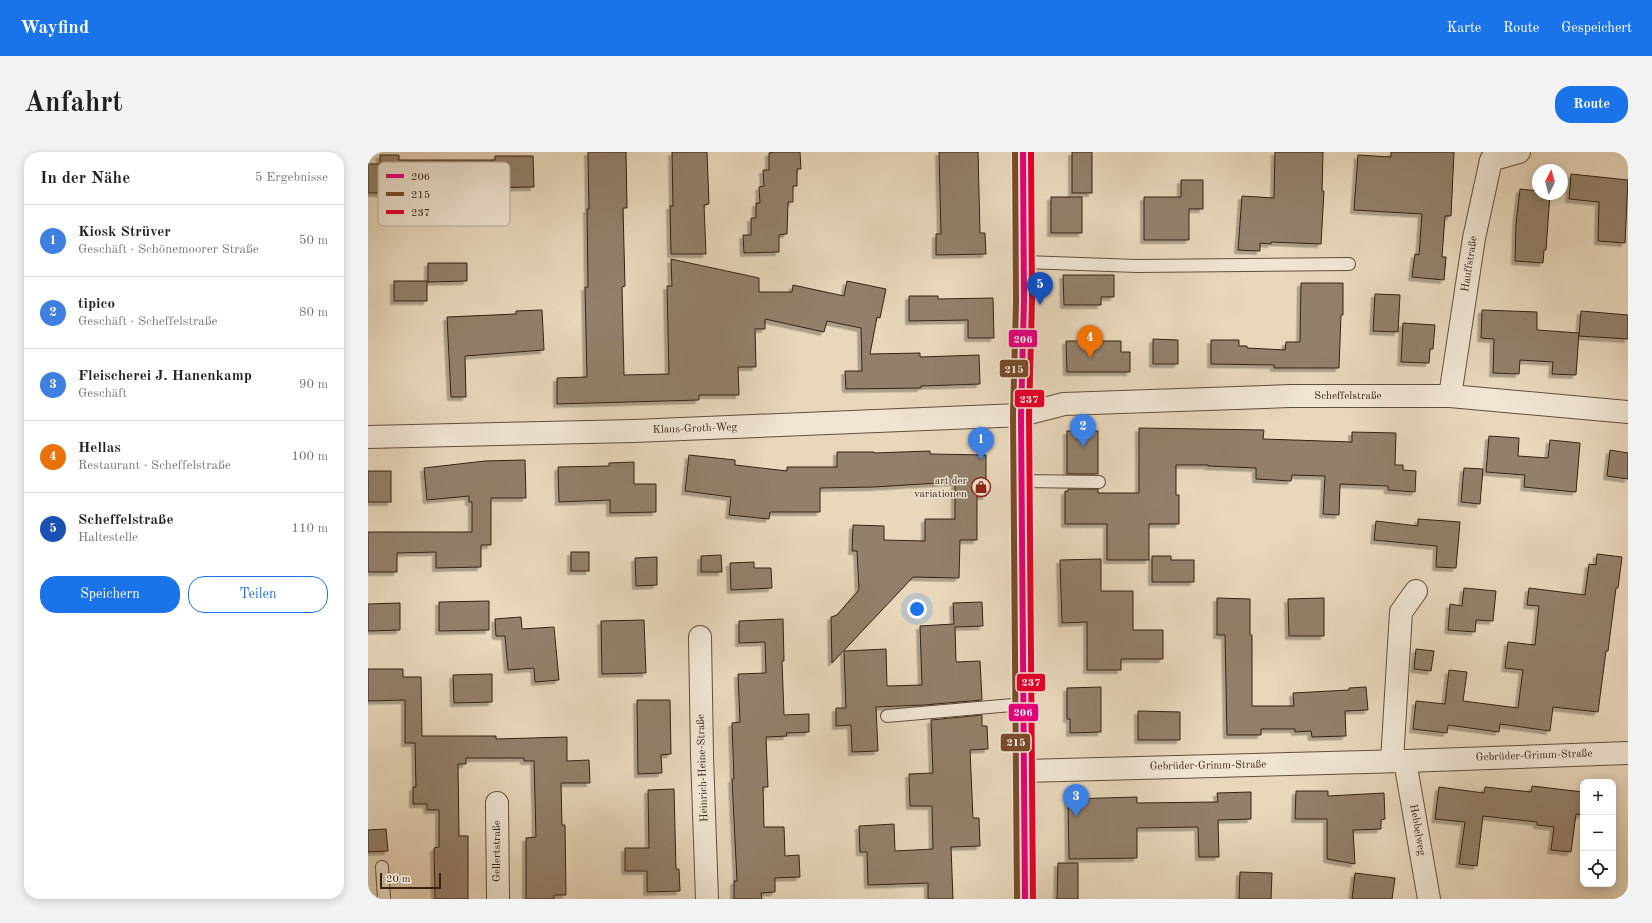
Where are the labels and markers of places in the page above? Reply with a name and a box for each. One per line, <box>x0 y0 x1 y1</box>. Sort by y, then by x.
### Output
pin: 5 <box>1027 272 1053 305</box>
pin: 4 <box>1077 325 1103 358</box>
pin: 2 <box>1070 414 1096 447</box>
pin: 1 <box>968 427 994 460</box>
place label: art der variationen <box>914 476 967 500</box>
shop icon: art der variationen <box>970 476 992 498</box>
pin: 3 <box>1063 784 1089 817</box>

